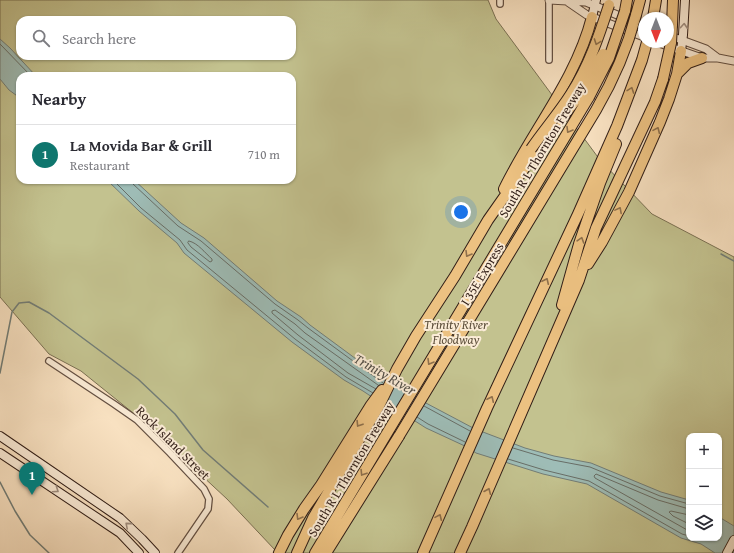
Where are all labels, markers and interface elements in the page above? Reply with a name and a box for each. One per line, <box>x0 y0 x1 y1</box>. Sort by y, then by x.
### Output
north arrow <box>638 12 674 48</box>
search box <box>16 16 296 60</box>
one-way arrow <box>679 23 688 29</box>
icon: search <box>30 27 52 49</box>
text: Search here <box>62 28 136 49</box>
one-way arrow <box>593 39 601 46</box>
street label: South R L Thornton Freeway <box>494 78 590 221</box>
text: Nearby <box>32 86 86 111</box>
one-way arrow <box>627 87 635 94</box>
one-way arrow <box>567 126 574 133</box>
one-way arrow <box>652 126 660 133</box>
text: La Movida Bar & Grill <box>70 135 212 156</box>
text: 1 <box>42 145 48 164</box>
text: 710 m <box>248 145 280 164</box>
text: Restaurant <box>70 156 130 175</box>
your location <box>451 202 471 222</box>
one-way arrow <box>614 207 622 214</box>
one-way arrow <box>576 237 584 244</box>
street label: I 35E Express <box>456 239 508 309</box>
one-way arrow <box>466 250 473 257</box>
one-way arrow <box>541 277 549 285</box>
park label: Trinity River Floodway <box>424 315 489 349</box>
water label: Trinity River <box>350 348 420 400</box>
one-way arrow <box>428 358 435 365</box>
one-way arrow <box>486 395 494 403</box>
street label: South R L Thornton Freeway <box>303 397 399 540</box>
street label: Rock Island Street <box>132 402 215 485</box>
one-way arrow <box>356 420 364 427</box>
map controls <box>686 433 722 541</box>
button: + <box>686 433 722 469</box>
pin: 1 <box>19 462 45 495</box>
one-way arrow <box>360 469 368 476</box>
button: − <box>686 469 722 505</box>
one-way arrow <box>52 485 59 493</box>
one-way arrow <box>483 488 491 495</box>
button: layers <box>686 505 722 541</box>
one-way arrow <box>296 513 303 520</box>
one-way arrow <box>434 514 442 521</box>
one-way arrow <box>125 523 132 530</box>

